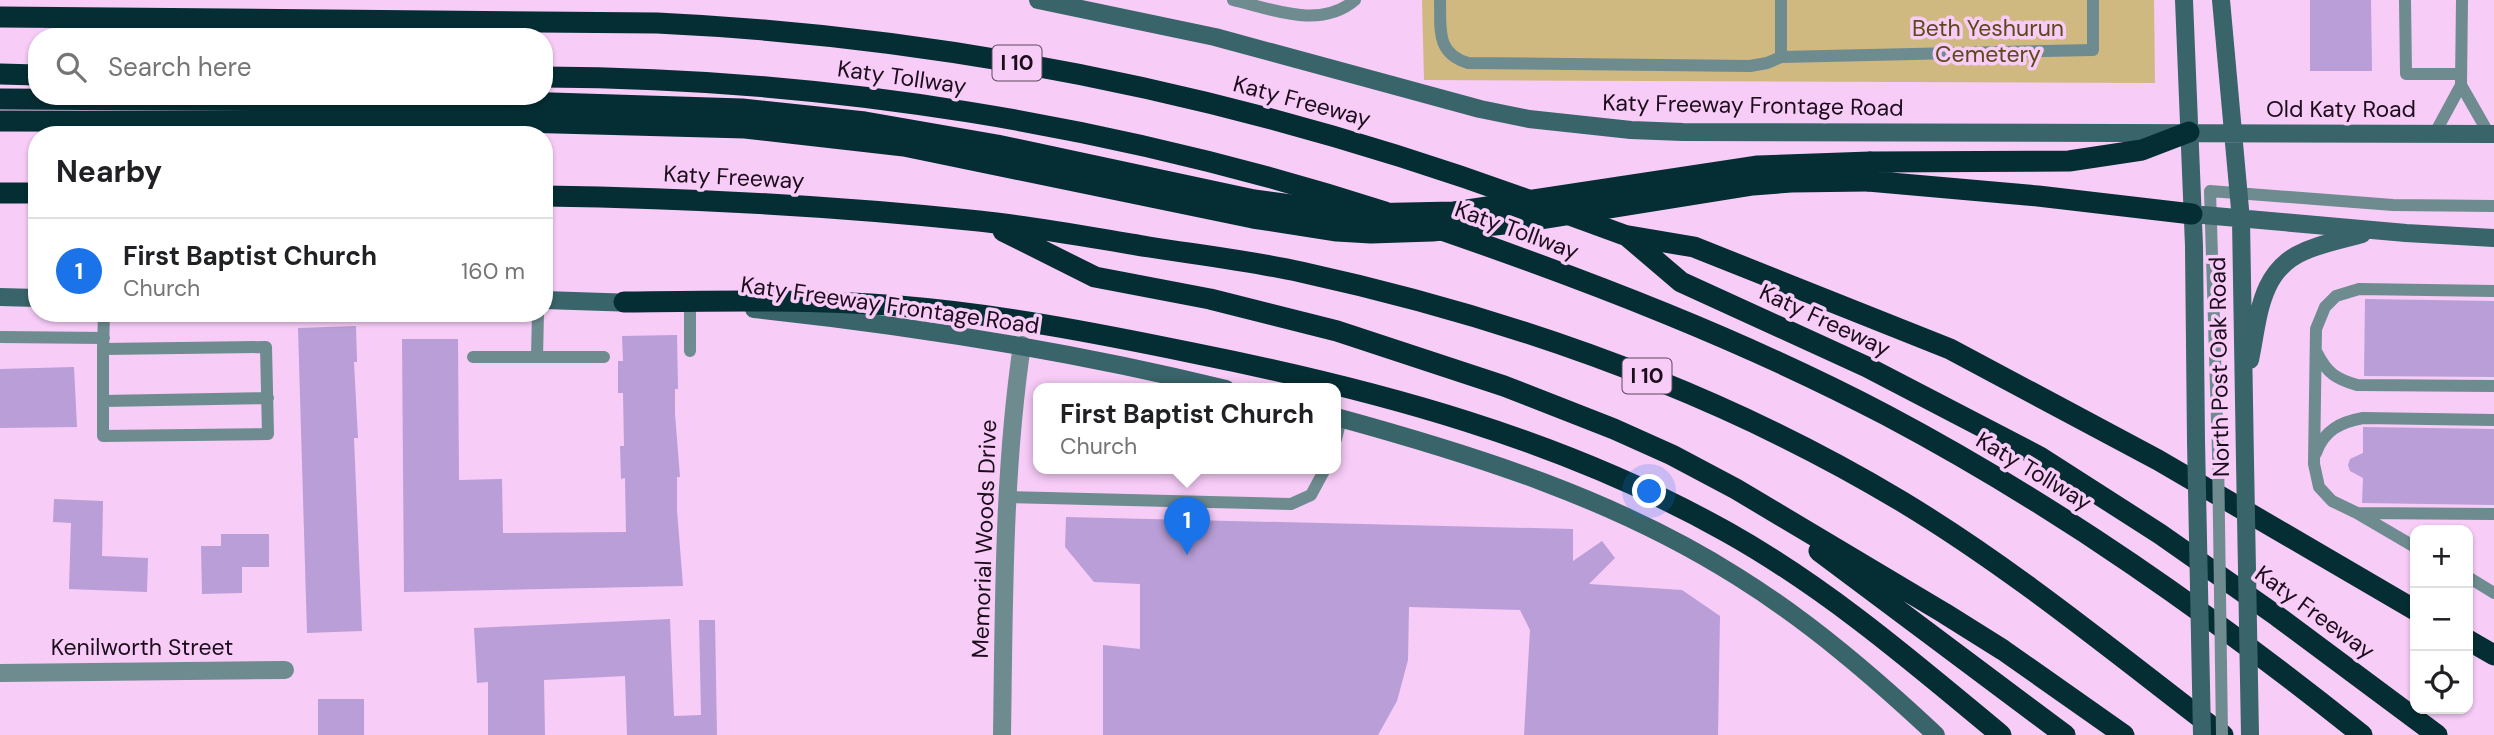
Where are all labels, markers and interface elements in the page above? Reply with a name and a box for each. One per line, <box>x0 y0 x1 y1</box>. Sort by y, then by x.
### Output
park label: Beth Yeshurun Cemetery <box>1912 13 2064 69</box>
search box <box>28 28 553 105</box>
road number: I 10 <box>992 46 1042 80</box>
icon: search <box>52 48 90 86</box>
text: Search here <box>108 50 251 84</box>
street label: Katy Tollway <box>836 53 969 101</box>
street label: Katy Freeway <box>1230 68 1374 134</box>
street label: Katy Freeway Frontage Road <box>1602 87 1904 123</box>
street label: Old Katy Road <box>2266 94 2416 124</box>
text: Nearby <box>56 152 162 191</box>
street label: Katy Freeway <box>663 158 805 196</box>
street label: Katy Tollway <box>1451 194 1583 266</box>
text: First Baptist Church <box>123 239 377 273</box>
text: 1 <box>75 256 83 286</box>
text: 160 m <box>461 256 525 286</box>
street label: North Post Oak Road <box>2202 257 2236 477</box>
street label: Katy Freeway Frontage Road <box>739 269 1041 341</box>
text: Church <box>123 273 200 303</box>
street label: Katy Freeway <box>1755 277 1895 364</box>
road number: I 10 <box>1622 358 1672 394</box>
popup <box>1033 383 1341 474</box>
text: First Baptist Church <box>1060 397 1314 431</box>
street label: Memorial Woods Drive <box>965 419 1003 659</box>
street label: Katy Tollway <box>1971 425 2098 517</box>
text: Church <box>1060 431 1137 461</box>
your location <box>1632 474 1666 508</box>
pin: 1 <box>1164 497 1210 555</box>
map controls <box>2410 525 2473 714</box>
button: + <box>2410 525 2473 588</box>
street label: Katy Freeway <box>2249 558 2381 666</box>
button: − <box>2410 588 2473 651</box>
street label: Kenilworth Street <box>51 632 233 662</box>
button: locate <box>2410 651 2473 714</box>

